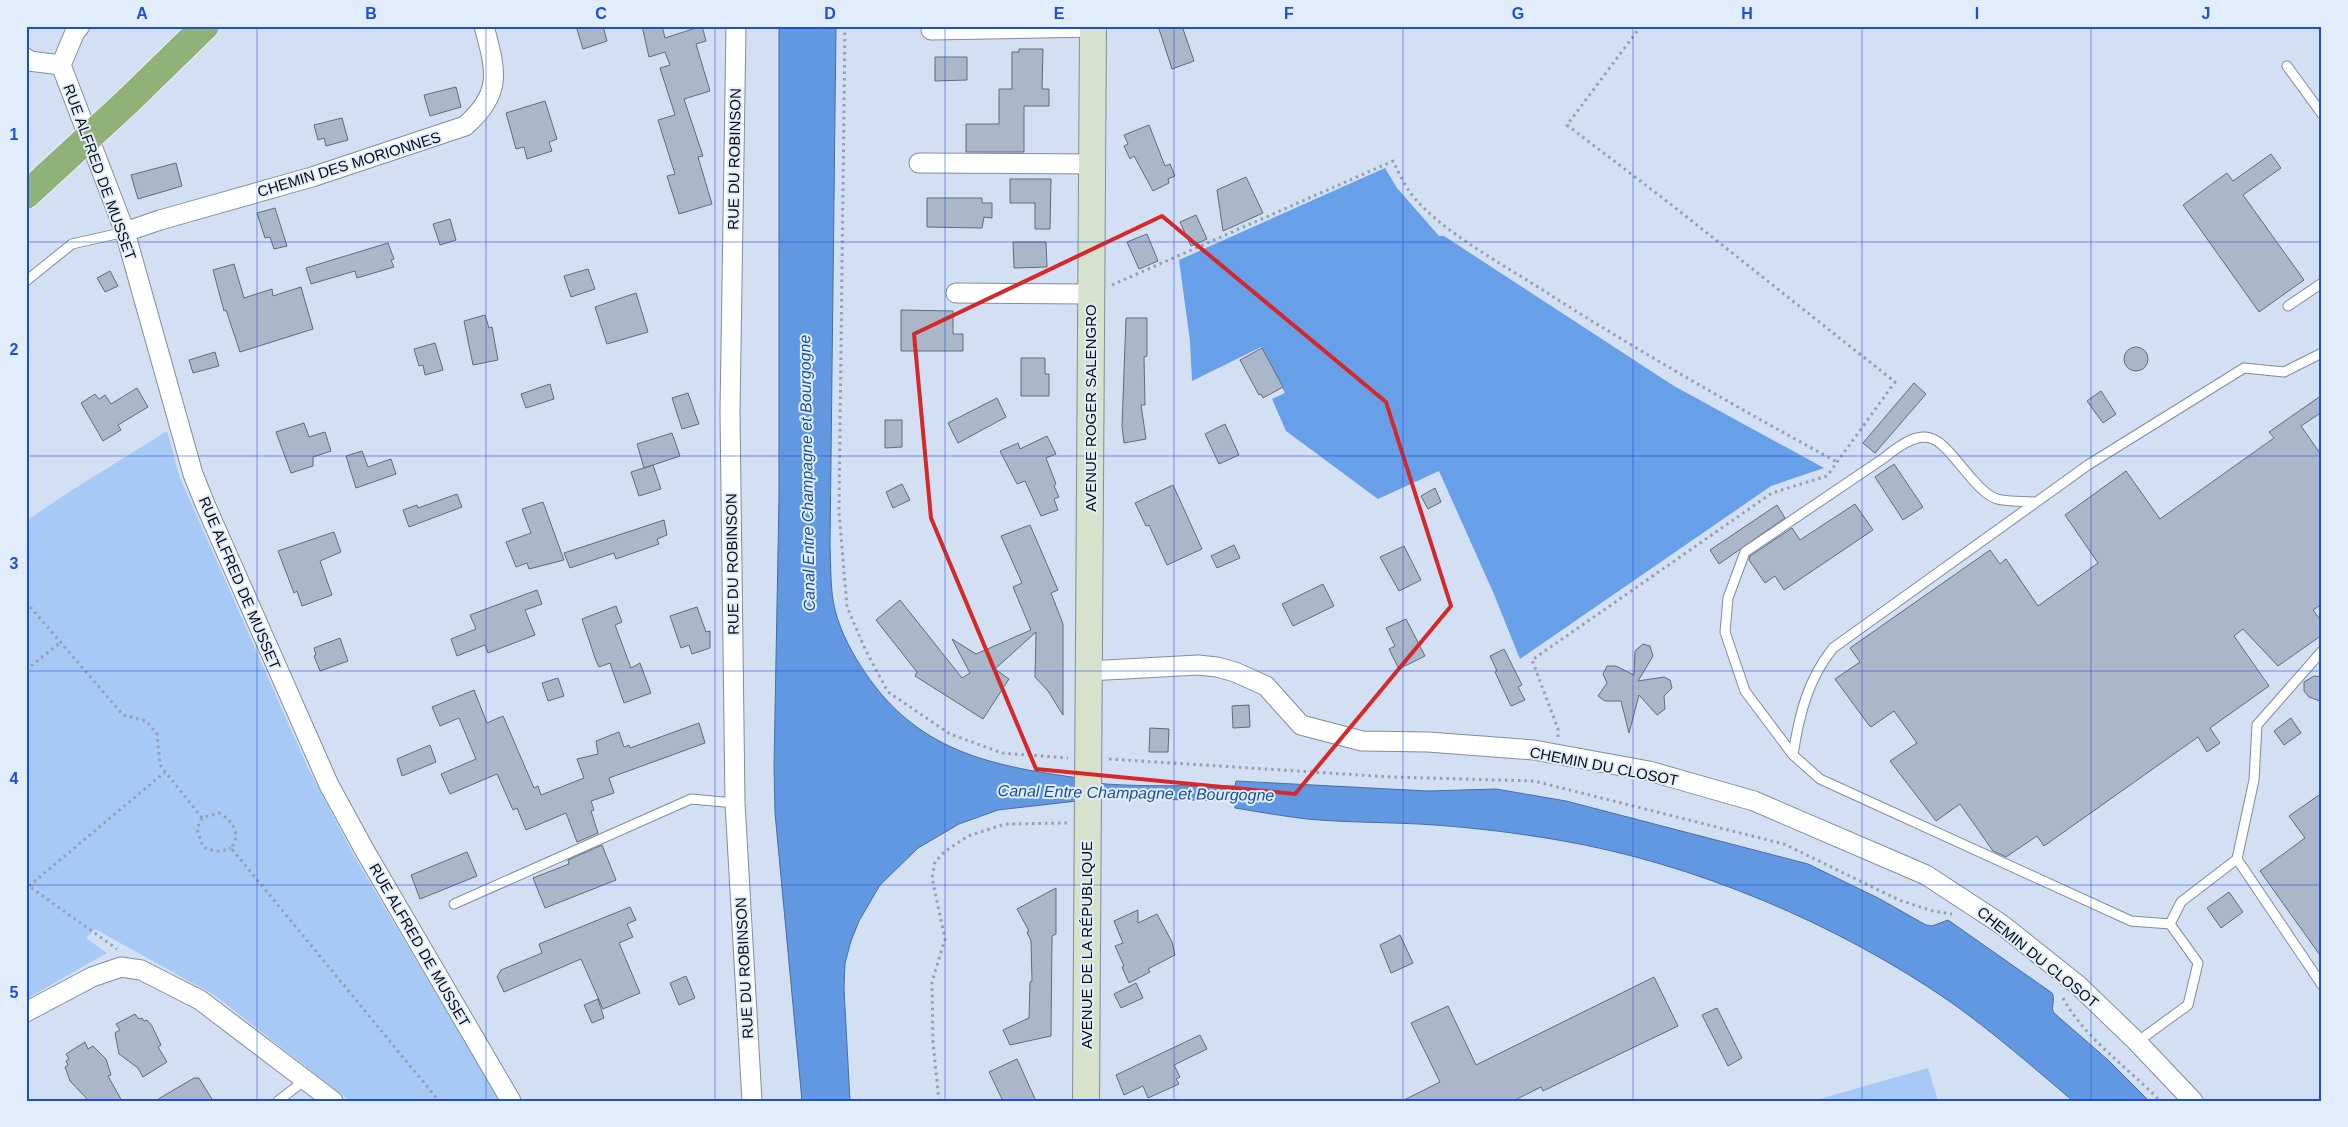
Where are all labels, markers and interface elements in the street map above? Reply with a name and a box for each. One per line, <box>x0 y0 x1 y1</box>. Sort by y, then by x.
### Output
text: A <box>136 5 148 22</box>
text: B <box>365 5 377 22</box>
text: C <box>595 5 607 22</box>
text: D <box>824 5 836 22</box>
text: E <box>1054 5 1065 22</box>
text: F <box>1284 5 1294 22</box>
text: G <box>1512 5 1524 22</box>
text: H <box>1741 5 1753 22</box>
text: I <box>1975 5 1979 22</box>
text: J <box>2202 5 2210 22</box>
street label: RUE ALFRED DE MUSSET <box>60 82 140 262</box>
street label: RUE DU ROBINSON <box>724 88 744 230</box>
text: 1 <box>10 126 19 143</box>
street label: CHEMIN DES MORIONNES <box>255 128 443 200</box>
street label: AVENUE ROGER SALENGRO <box>1082 304 1099 512</box>
water label: Canal Entre Champagne et Bourgogne <box>796 334 818 611</box>
text: 2 <box>10 341 19 358</box>
street label: RUE DU ROBINSON <box>722 493 742 635</box>
street label: RUE ALFRED DE MUSSET <box>196 494 284 672</box>
text: 3 <box>10 555 19 572</box>
street label: CHEMIN DU CLOSOT <box>1528 743 1680 789</box>
text: 4 <box>10 770 19 787</box>
water label: Canal Entre Champagne et Bourgogne <box>998 782 1275 804</box>
street label: AVENUE DE LA RÉPUBLIQUE <box>1078 841 1095 1049</box>
street label: RUE ALFRED DE MUSSET <box>366 860 474 1030</box>
street label: RUE DU ROBINSON <box>732 897 756 1039</box>
street label: CHEMIN DU CLOSOT <box>1974 903 2102 1011</box>
text: 5 <box>10 984 19 1001</box>

